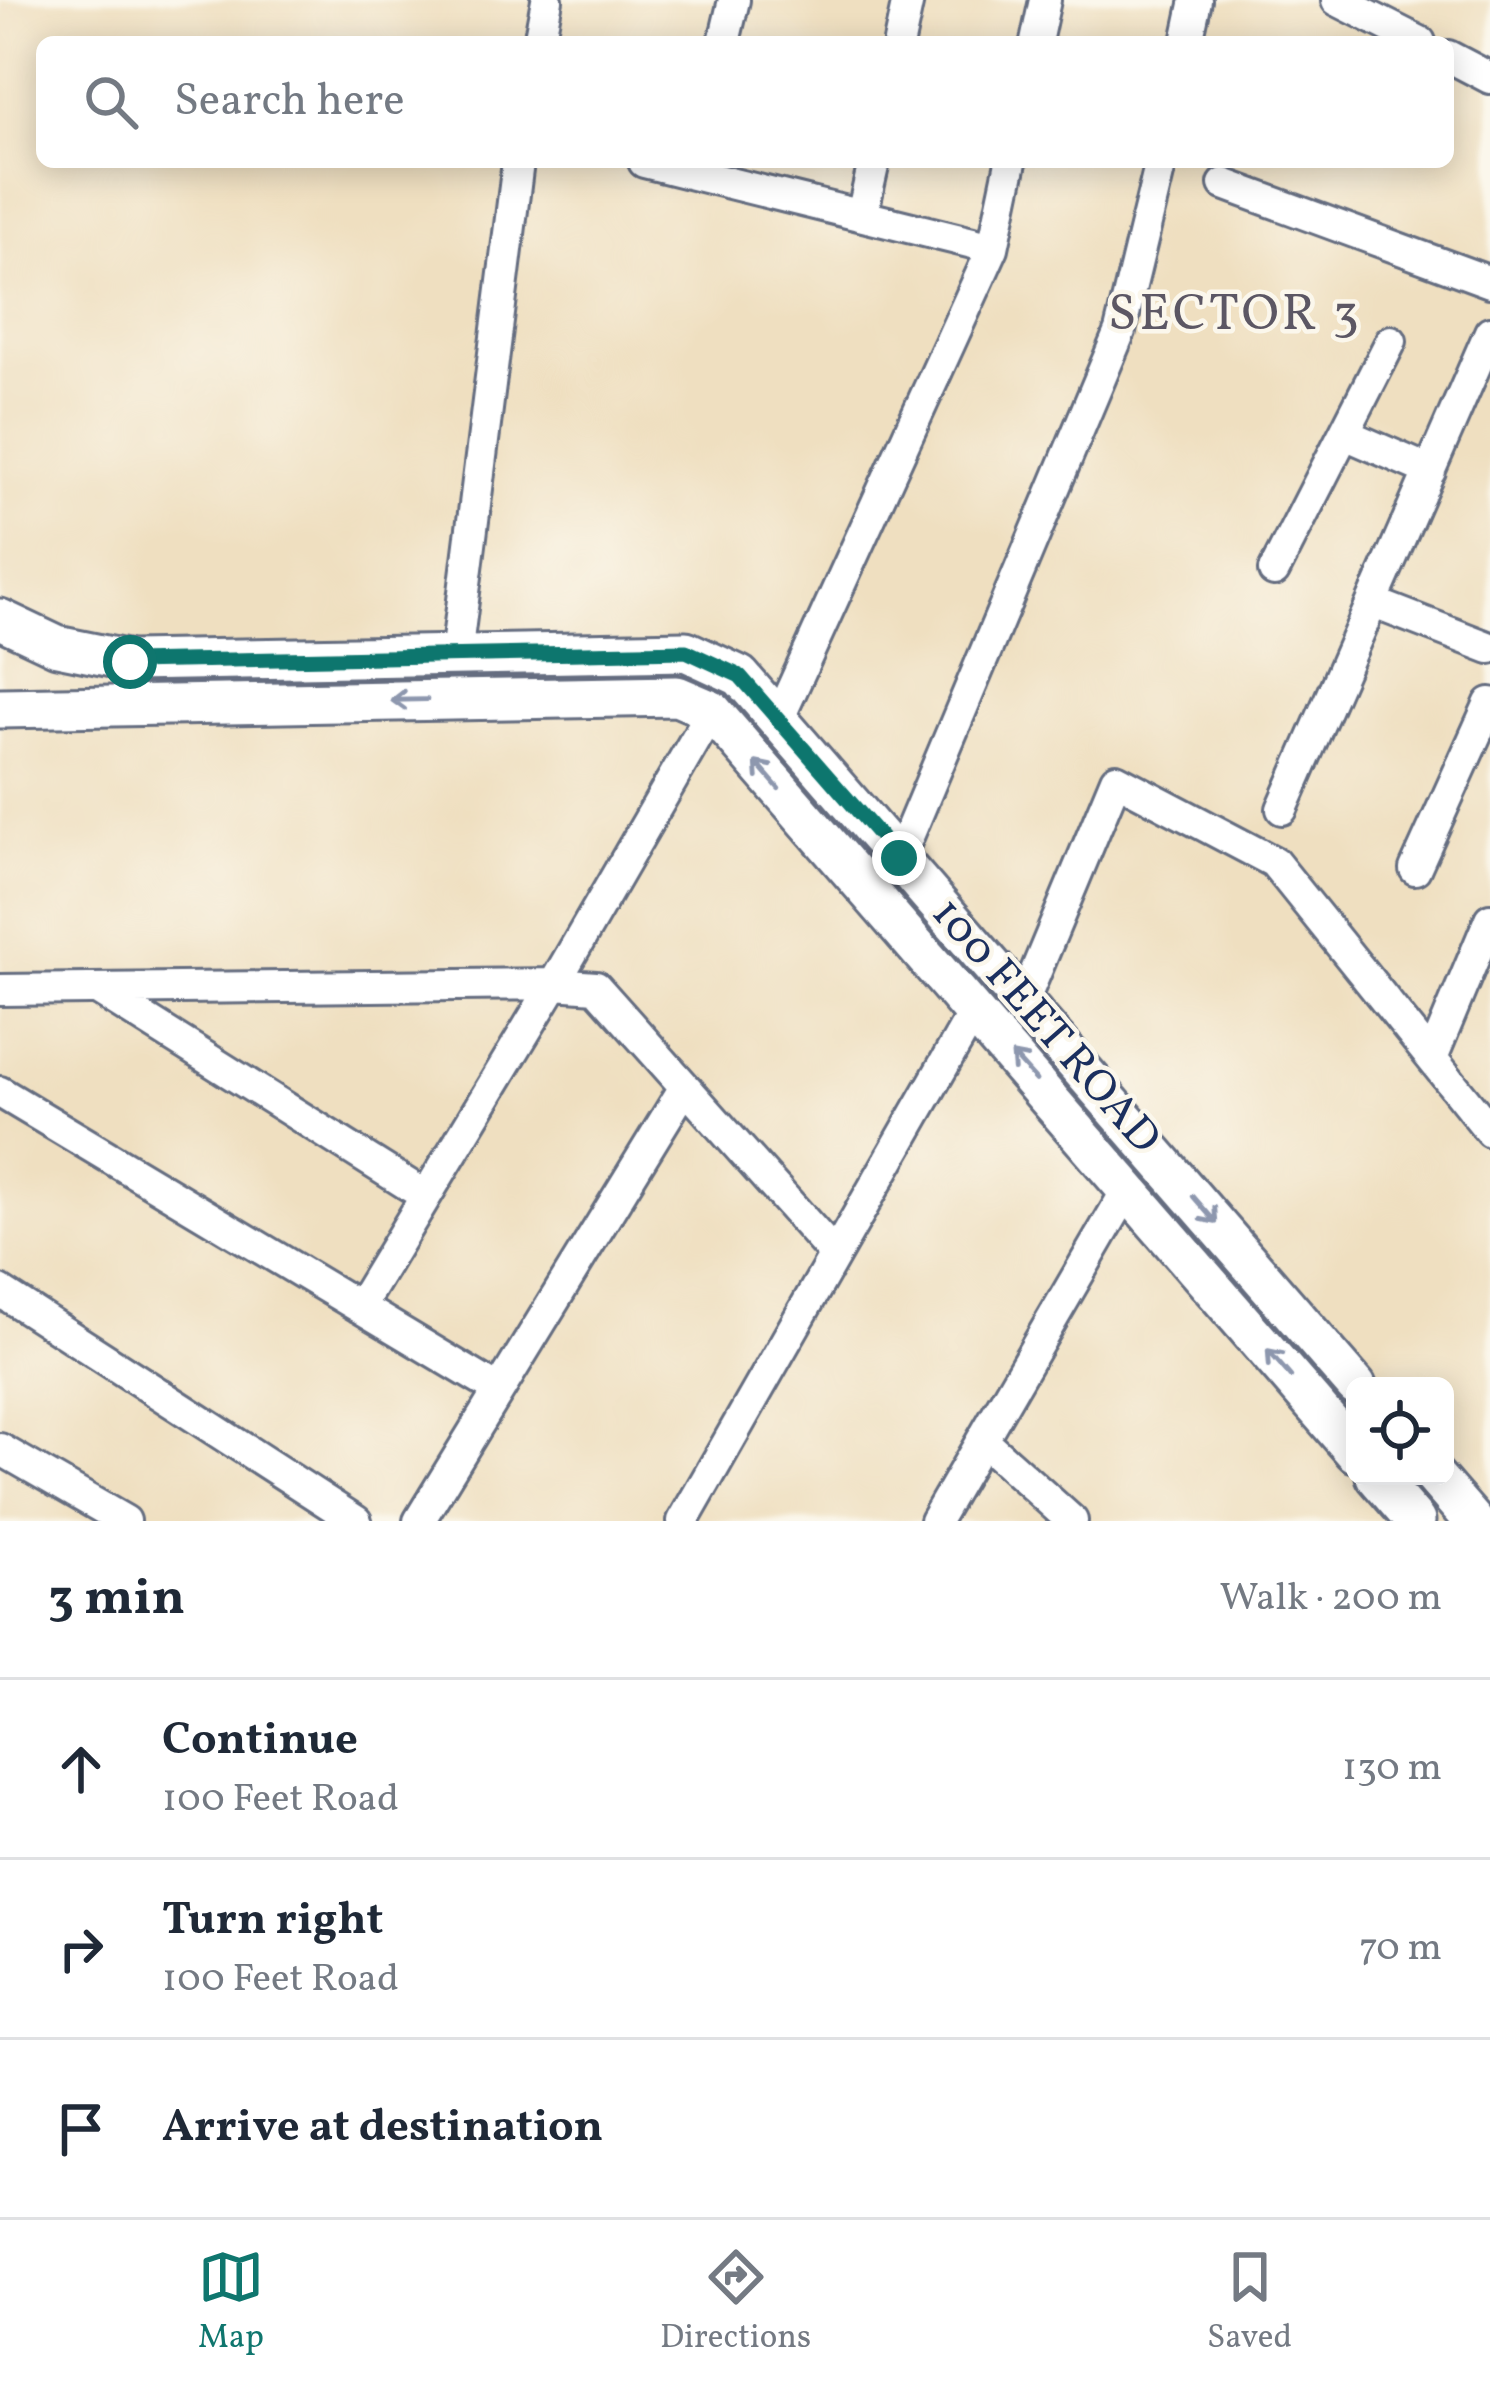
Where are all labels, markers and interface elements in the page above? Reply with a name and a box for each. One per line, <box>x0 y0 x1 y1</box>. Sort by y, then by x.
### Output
search box <box>36 36 1454 168</box>
icon: search <box>78 69 144 135</box>
text: Search here <box>174 71 405 134</box>
district label: SECTOR 3 <box>1108 280 1362 351</box>
route start <box>103 635 157 689</box>
one-way arrow <box>390 689 429 712</box>
one-way arrow <box>753 760 781 790</box>
route end <box>872 831 926 885</box>
street label: 100 FEET ROAD <box>915 885 1174 1169</box>
one-way arrow <box>1011 1053 1038 1083</box>
one-way arrow <box>1191 1194 1218 1225</box>
one-way arrow <box>1265 1348 1293 1379</box>
map controls <box>1346 1377 1454 1485</box>
button: locate <box>1346 1377 1454 1485</box>
text: 3 min <box>48 1564 185 1635</box>
text: Walk · 200 m <box>1220 1572 1442 1626</box>
text: Continue <box>162 1710 358 1773</box>
icon: ahead <box>48 1736 114 1802</box>
text: 130 m <box>1342 1742 1442 1796</box>
text: 100 Feet Road <box>162 1773 399 1827</box>
text: Turn right <box>162 1890 383 1953</box>
icon: right <box>48 1916 114 1982</box>
text: 70 m <box>1359 1922 1442 1976</box>
text: 100 Feet Road <box>162 1953 399 2007</box>
icon: arrive <box>48 2096 114 2162</box>
text: Arrive at destination <box>162 2097 603 2160</box>
tab: Map <box>198 2244 264 2362</box>
tab: Directions <box>660 2244 811 2362</box>
tab: Saved <box>1207 2244 1292 2362</box>

